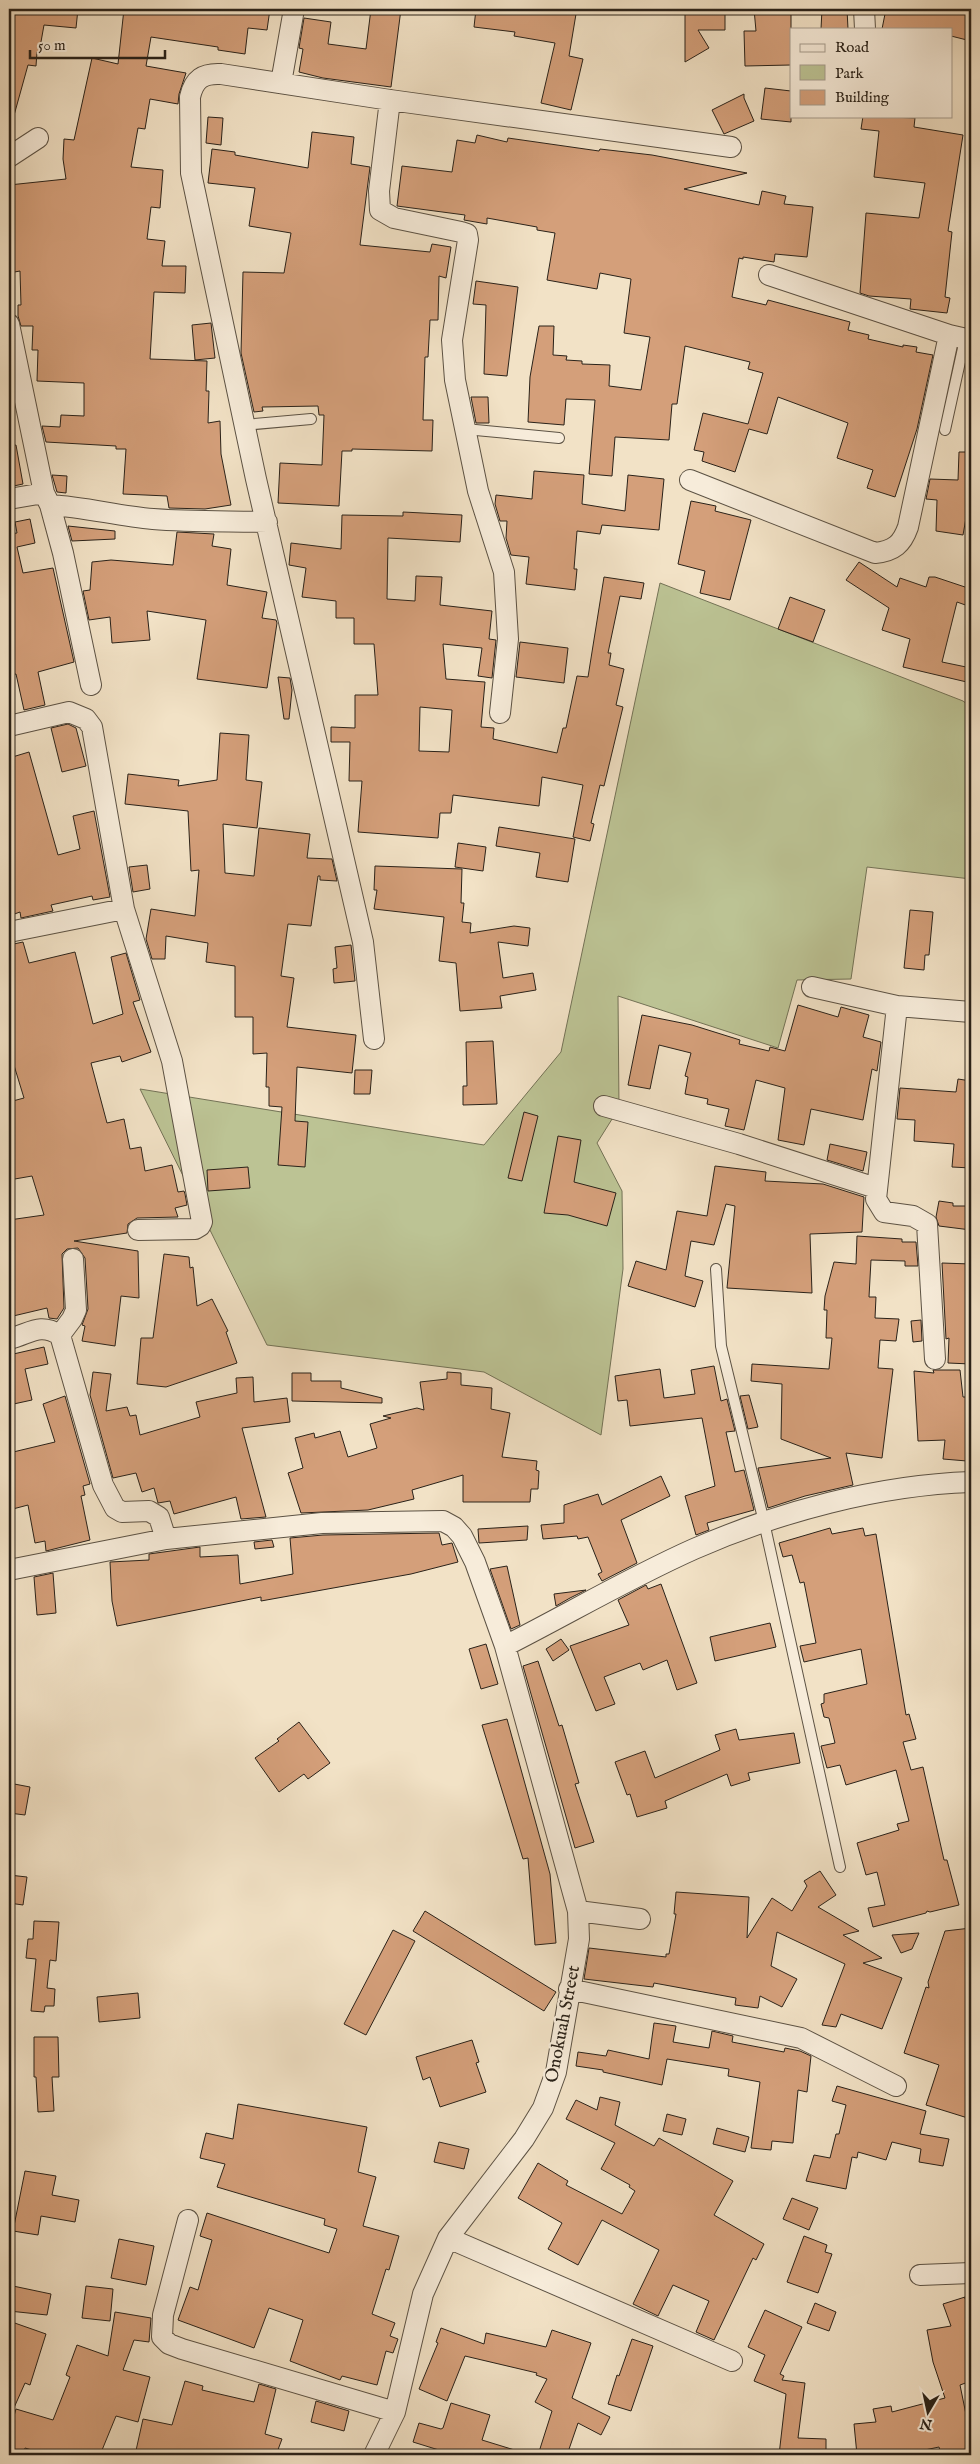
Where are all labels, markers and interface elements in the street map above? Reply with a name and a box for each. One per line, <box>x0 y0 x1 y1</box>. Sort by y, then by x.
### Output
scale bar <box>30 28 165 60</box>
legend <box>790 28 952 118</box>
text: 50 m <box>38 36 66 55</box>
text: Road <box>835 38 870 57</box>
text: Park <box>835 64 865 83</box>
text: Building <box>835 88 890 107</box>
street label: Onokuah Street <box>541 1964 586 2085</box>
north arrow <box>902 2386 952 2436</box>
text: N <box>919 2414 935 2434</box>

